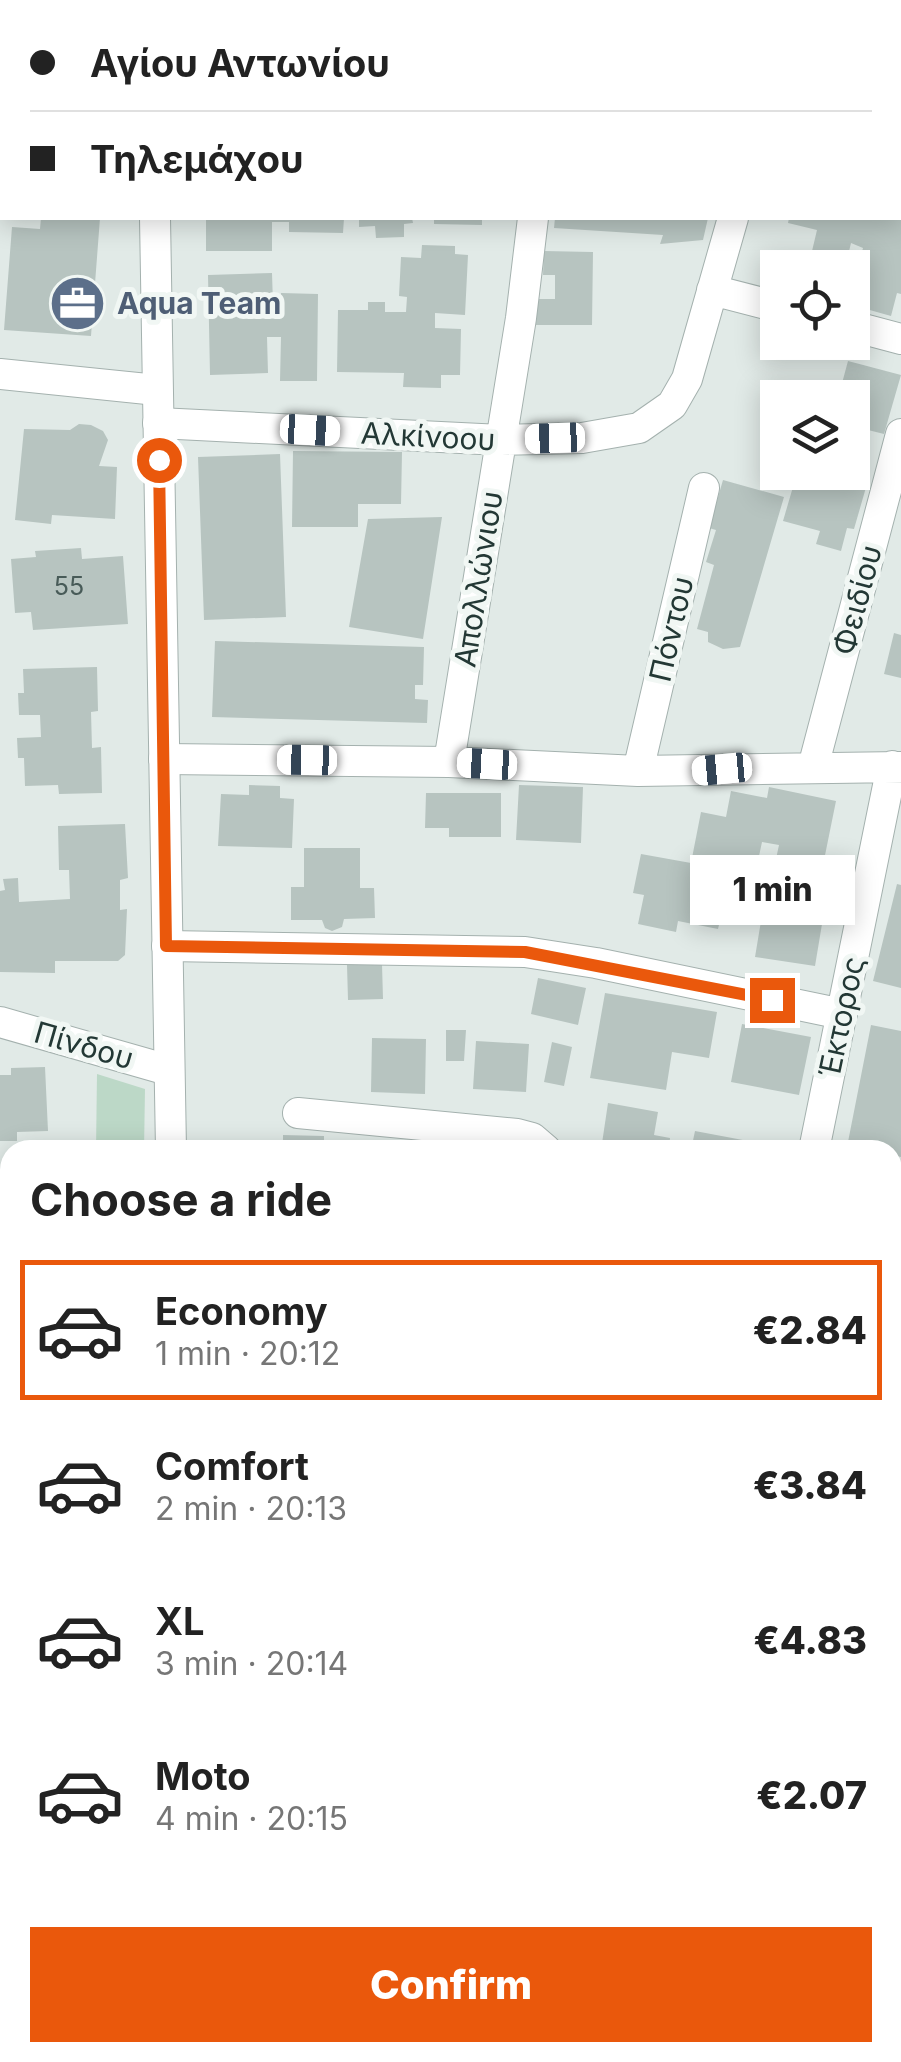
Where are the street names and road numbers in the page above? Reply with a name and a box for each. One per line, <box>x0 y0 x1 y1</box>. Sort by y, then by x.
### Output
street label: Αλκίνοου <box>360 414 496 458</box>
street label: Απολλώνιου <box>446 488 510 670</box>
street label: Φειδίου <box>825 541 889 659</box>
street label: Πόντου <box>641 573 701 685</box>
street label: Έκτορος <box>811 953 871 1081</box>
street label: Πίνδου <box>30 1014 138 1076</box>

